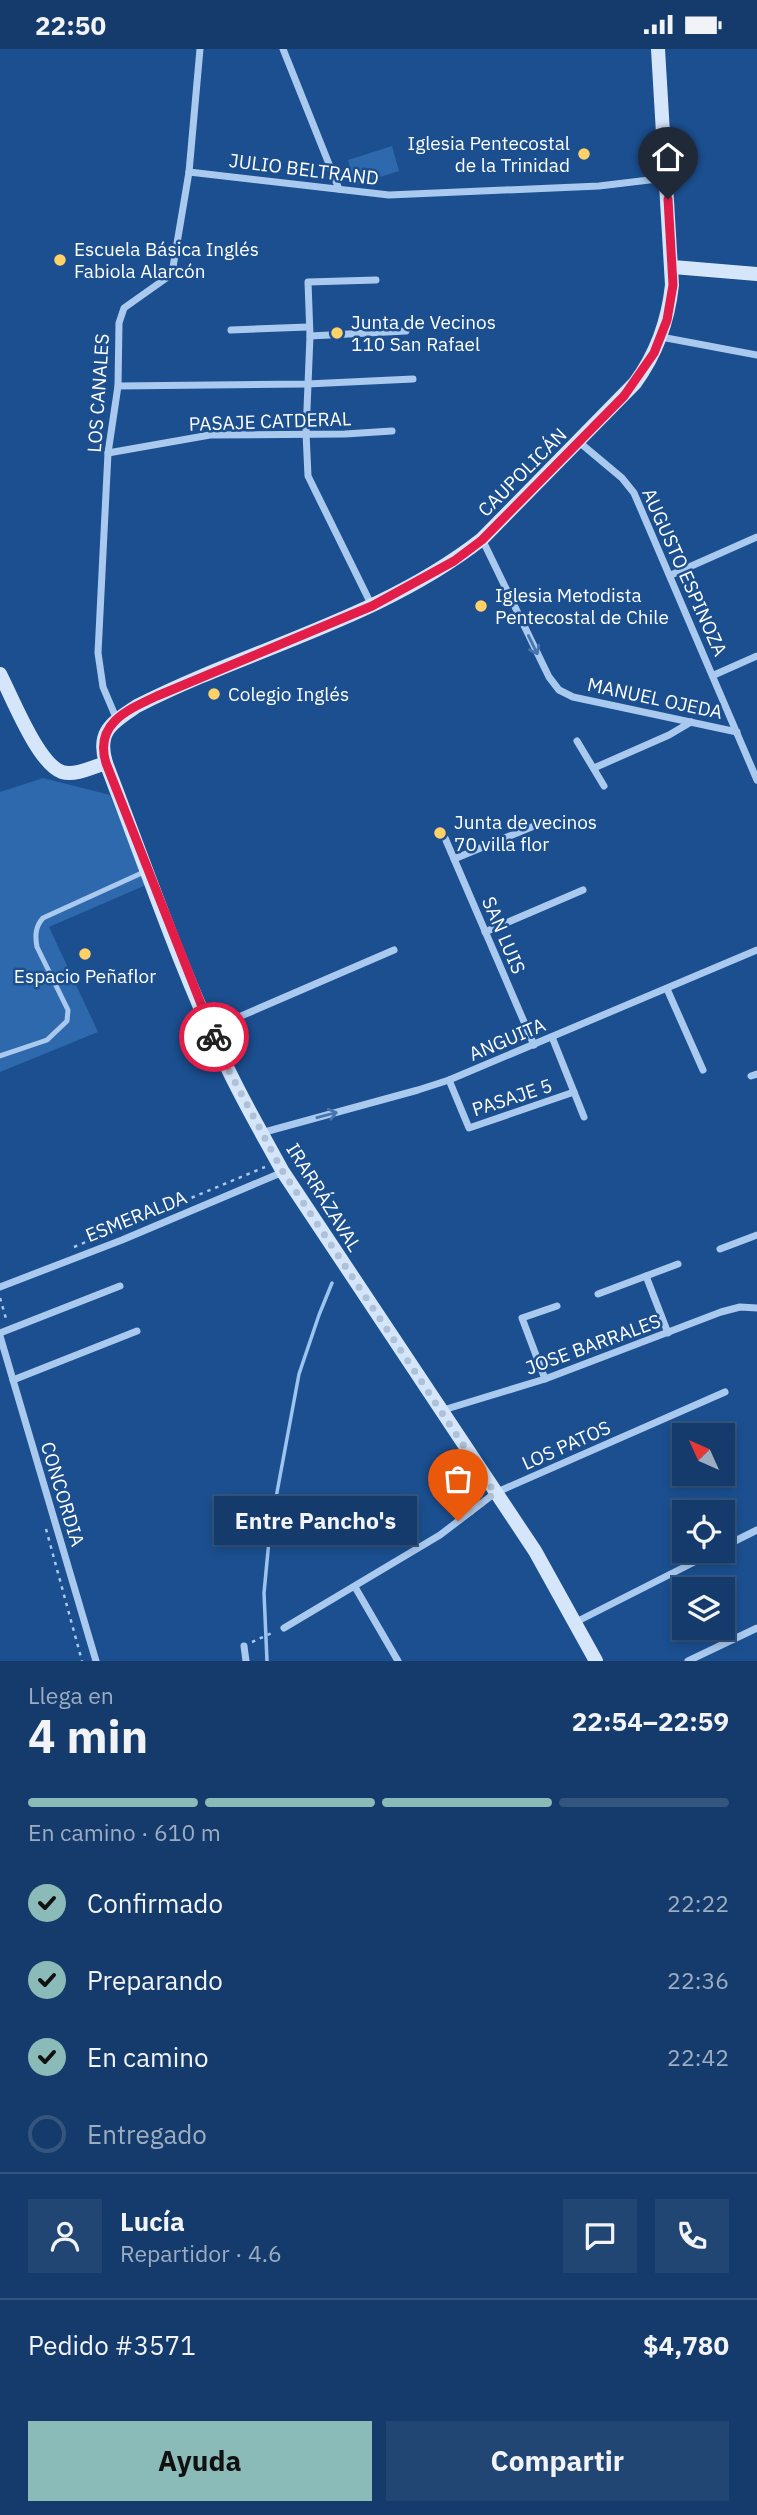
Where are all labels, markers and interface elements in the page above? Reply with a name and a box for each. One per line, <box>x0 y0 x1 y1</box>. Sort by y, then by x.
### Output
text: 22:50 <box>35 8 106 42</box>
pin <box>638 127 698 199</box>
place label: Iglesia Pentecostal de la Trinidad <box>408 131 570 177</box>
icon: home <box>649 138 687 176</box>
marker: Iglesia Pentecostal de la Trinidad <box>576 146 592 162</box>
street label: JULIO BELTRAND <box>228 148 380 190</box>
place label: Escuela Básica Inglés Fabiola Alarcón <box>74 237 259 283</box>
marker: Escuela Básica Inglés Fabiola Alarcón <box>52 252 68 268</box>
place label: Junta de Vecinos 110 San Rafael <box>351 310 496 356</box>
marker: Junta de Vecinos 110 San Rafael <box>329 325 345 341</box>
street label: LOS CANALES <box>82 333 114 453</box>
street label: PASAJE CATDERAL <box>188 406 352 436</box>
street label: CAUPOLICÁN <box>472 422 572 522</box>
street label: AUGUSTO ESPINOZA <box>637 484 733 660</box>
place label: Iglesia Metodista Pentecostal de Chile <box>495 583 669 629</box>
marker: Iglesia Metodista Pentecostal de Chile <box>473 598 489 614</box>
one-way arrow <box>527 634 541 655</box>
street label: MANUEL OJEDA <box>585 672 725 724</box>
place label: Colegio Inglés <box>228 682 349 706</box>
marker: Colegio Inglés <box>206 686 222 702</box>
place label: Junta de vecinos 70 villa flor <box>454 810 597 856</box>
marker: Junta de vecinos 70 villa flor <box>432 825 448 841</box>
street label: SAN LUIS <box>477 893 531 977</box>
marker: Espacio Peñaflor <box>77 946 93 962</box>
place label: Espacio Peñaflor <box>14 964 156 988</box>
courier <box>179 1002 249 1072</box>
street label: ANGUITA <box>465 1012 549 1066</box>
icon: bike <box>195 1018 233 1056</box>
street label: PASAJE 5 <box>469 1073 555 1121</box>
one-way arrow <box>315 1108 338 1121</box>
street label: IRARRÁZAVAL <box>281 1138 367 1256</box>
street label: ESMERALDA <box>82 1185 190 1247</box>
street label: JOSE BARRALES <box>522 1308 664 1380</box>
street label: LOS PATOS <box>518 1415 614 1475</box>
north arrow <box>672 1423 735 1486</box>
map controls <box>672 1423 735 1640</box>
street label: CONCORDIA <box>36 1439 90 1549</box>
pin <box>428 1449 488 1521</box>
icon: bag <box>439 1460 477 1498</box>
callout: Entre Pancho's <box>213 1497 416 1545</box>
button: locate <box>672 1500 735 1563</box>
text: Entre Pancho's <box>235 1505 396 1535</box>
button: layers <box>672 1577 735 1640</box>
text: Llega en <box>28 1680 114 1710</box>
text: 22:54–22:59 <box>572 1704 729 1738</box>
text: 4 min <box>28 1706 148 1766</box>
text: En camino · 610 m <box>28 1817 221 1847</box>
icon: check <box>28 1884 66 1922</box>
text: Confirmado <box>87 1886 223 1920</box>
text: 22:22 <box>667 1888 729 1918</box>
icon: check <box>28 1961 66 1999</box>
text: Preparando <box>87 1963 223 1997</box>
text: 22:36 <box>667 1965 729 1995</box>
icon: check <box>28 2038 66 2076</box>
text: En camino <box>87 2040 209 2074</box>
text: 22:42 <box>667 2042 729 2072</box>
text: Entregado <box>87 2117 207 2151</box>
button: person <box>28 2199 102 2273</box>
button: chat <box>563 2199 637 2273</box>
button: phone <box>655 2199 729 2273</box>
text: Lucía <box>120 2204 185 2238</box>
text: Repartidor · 4.6 <box>120 2238 282 2268</box>
text: Pedido #3571 <box>28 2328 196 2362</box>
text: $4,780 <box>643 2328 729 2362</box>
button: Ayuda <box>28 2421 372 2501</box>
button: Compartir <box>386 2421 729 2501</box>

